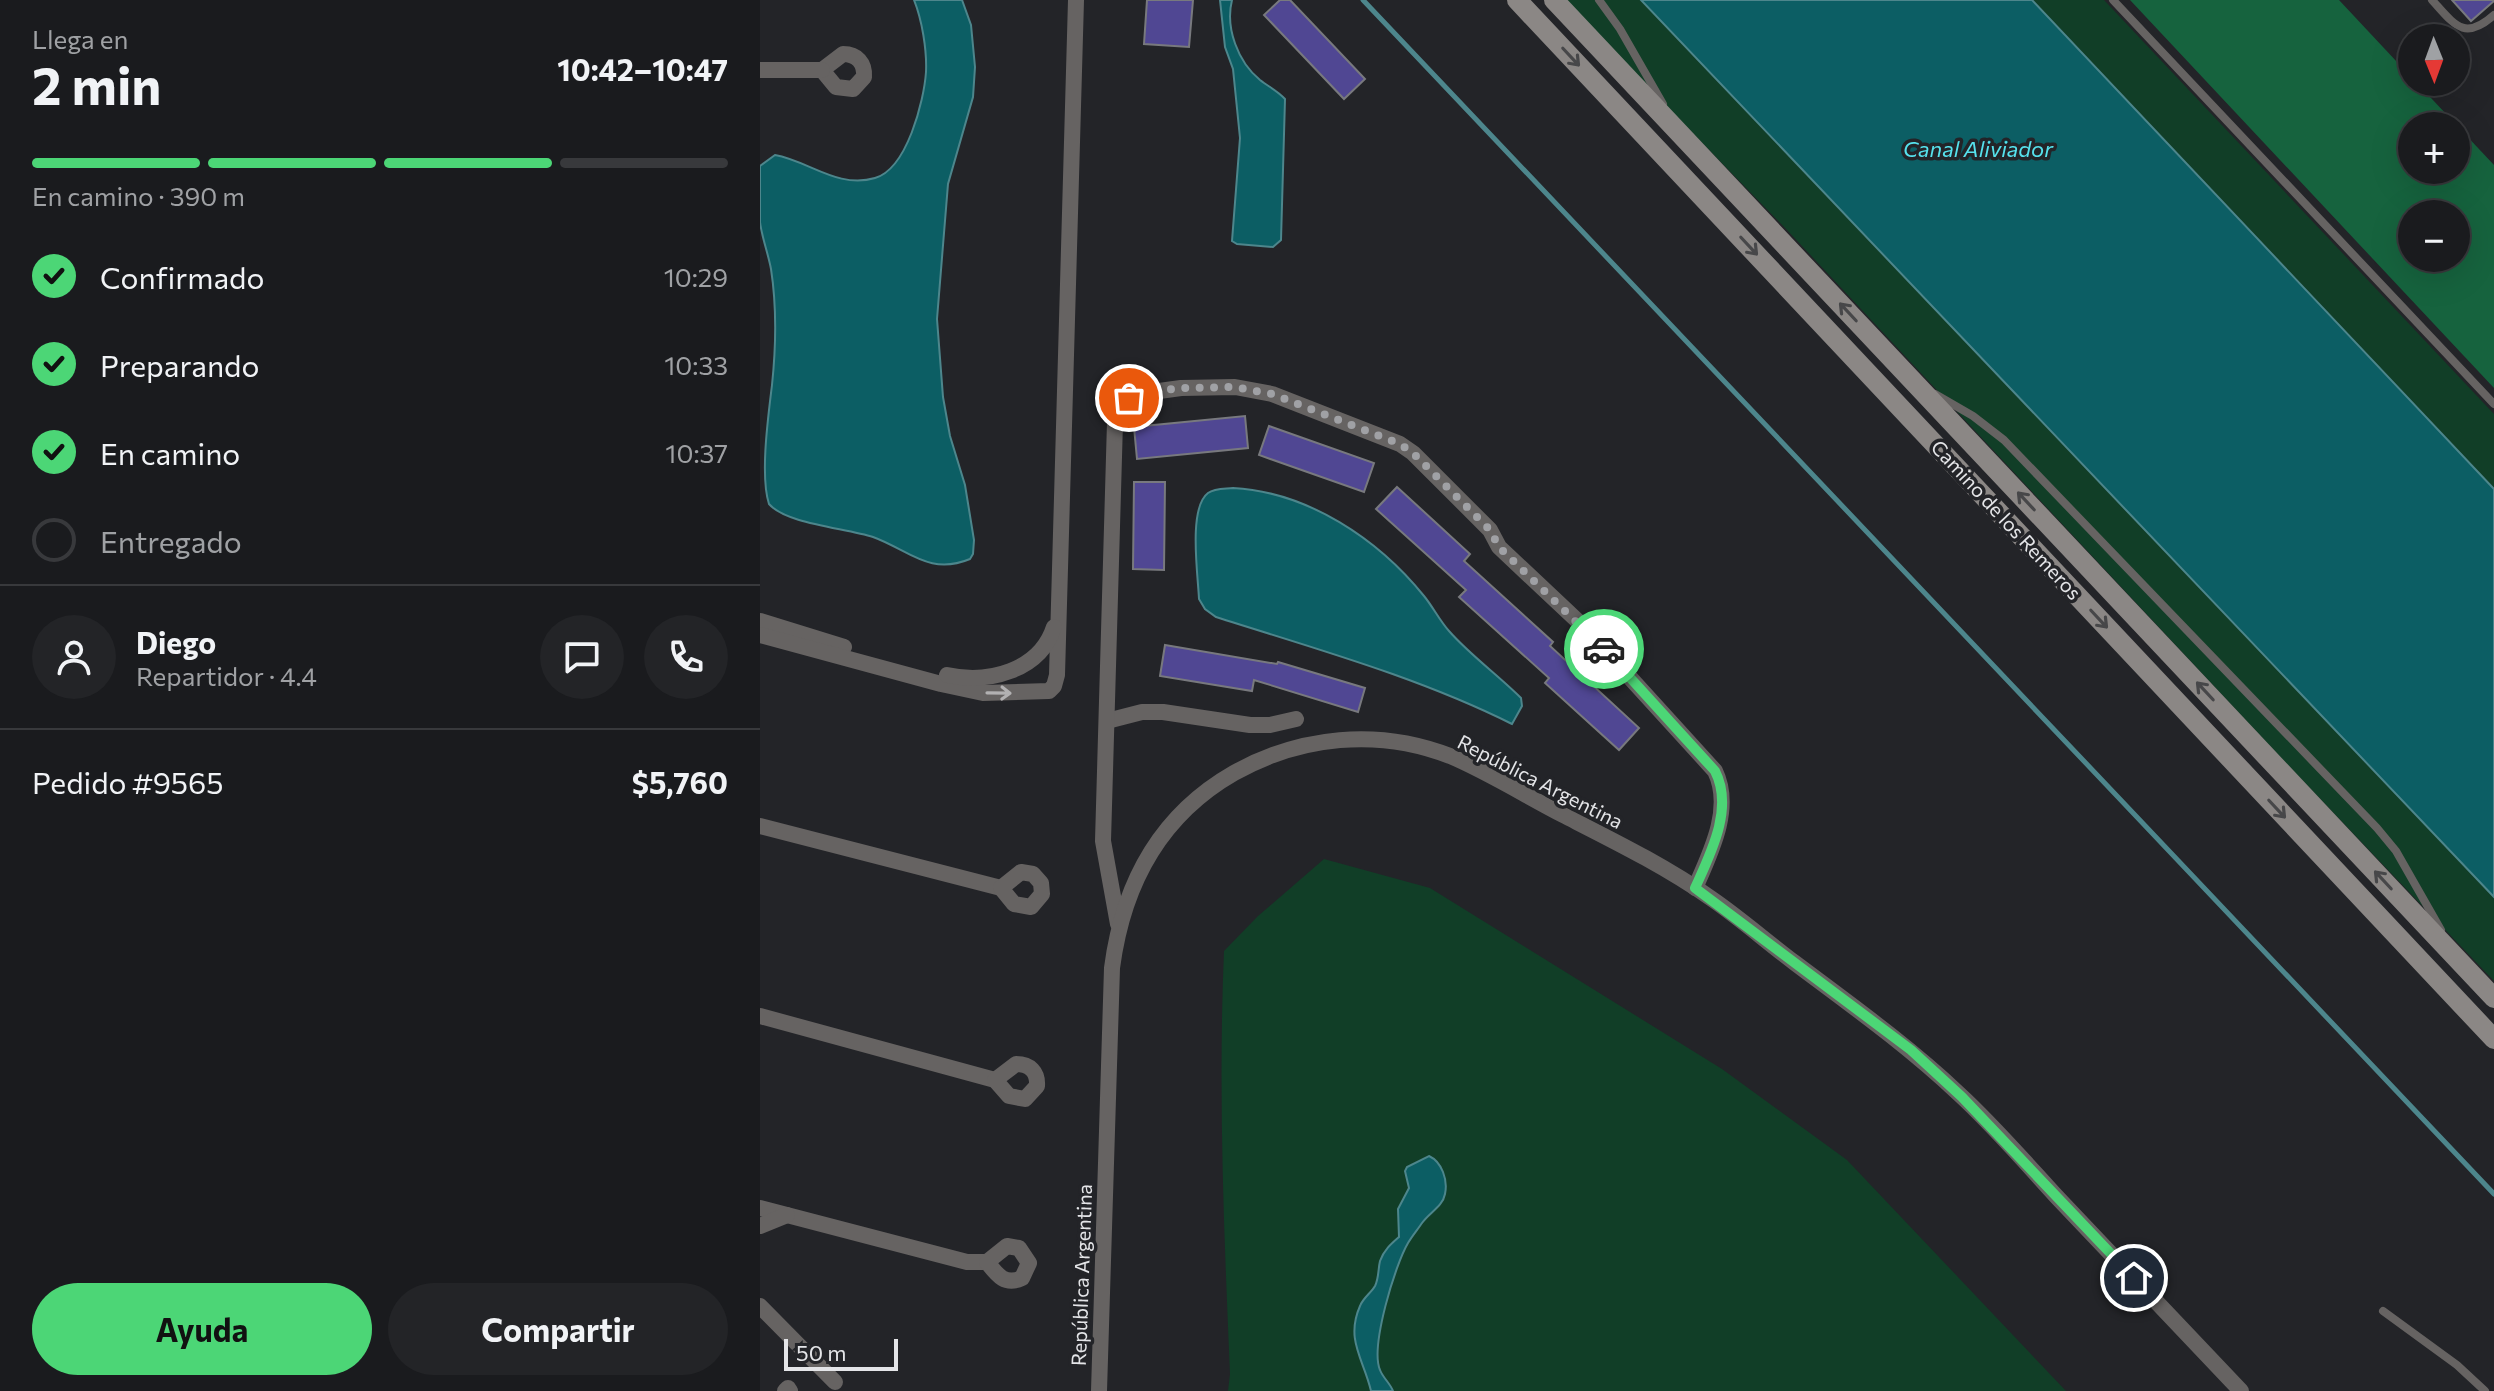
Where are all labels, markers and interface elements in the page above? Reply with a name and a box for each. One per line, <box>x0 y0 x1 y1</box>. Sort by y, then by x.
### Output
text: Llega en <box>32 23 128 54</box>
north arrow <box>2398 24 2470 96</box>
map controls <box>2398 24 2470 272</box>
one-way arrow <box>1561 47 1580 67</box>
text: 10:42–10:47 <box>557 50 728 87</box>
text: 2 min <box>32 52 161 116</box>
button: + <box>2398 112 2470 184</box>
water label: Canal Aliviador <box>1903 135 2054 162</box>
text: En camino · 390 m <box>32 180 245 211</box>
button: − <box>2398 200 2470 272</box>
one-way arrow <box>1739 236 1758 256</box>
icon: check <box>32 254 76 298</box>
text: Confirmado <box>100 258 264 295</box>
text: 10:29 <box>664 261 728 292</box>
one-way arrow <box>1839 303 1858 322</box>
icon: check <box>32 342 76 386</box>
text: Preparando <box>100 346 259 383</box>
text: 10:33 <box>664 349 728 380</box>
pin <box>1095 364 1163 432</box>
icon: bag <box>1107 376 1151 420</box>
icon: check <box>32 430 76 474</box>
text: En camino <box>100 434 240 471</box>
street label: Camino de los Remeros <box>1927 435 2087 604</box>
text: 10:37 <box>665 437 728 468</box>
one-way arrow <box>2018 492 2036 512</box>
text: Entregado <box>100 522 242 559</box>
courier <box>1564 609 1644 689</box>
one-way arrow <box>2090 609 2108 629</box>
button: person <box>32 615 116 699</box>
button: chat <box>540 615 624 699</box>
button: phone <box>644 615 728 699</box>
text: Diego <box>136 623 216 660</box>
icon: car <box>1582 627 1626 671</box>
text: Repartidor · 4.4 <box>136 660 317 691</box>
one-way arrow <box>2196 681 2214 701</box>
one-way arrow <box>985 685 1012 701</box>
street label: República Argentina <box>1454 729 1627 833</box>
text: Pedido #9565 <box>32 763 224 800</box>
text: $5,760 <box>632 763 728 800</box>
one-way arrow <box>2268 799 2287 819</box>
one-way arrow <box>2373 870 2392 890</box>
street label: República Argentina <box>1066 1183 1096 1366</box>
pin <box>2100 1244 2168 1312</box>
icon: home <box>2112 1256 2156 1300</box>
button: Ayuda <box>32 1283 372 1375</box>
button: Compartir <box>388 1283 728 1375</box>
scale bar <box>784 1335 898 1371</box>
text: 50 m <box>796 1339 846 1366</box>

